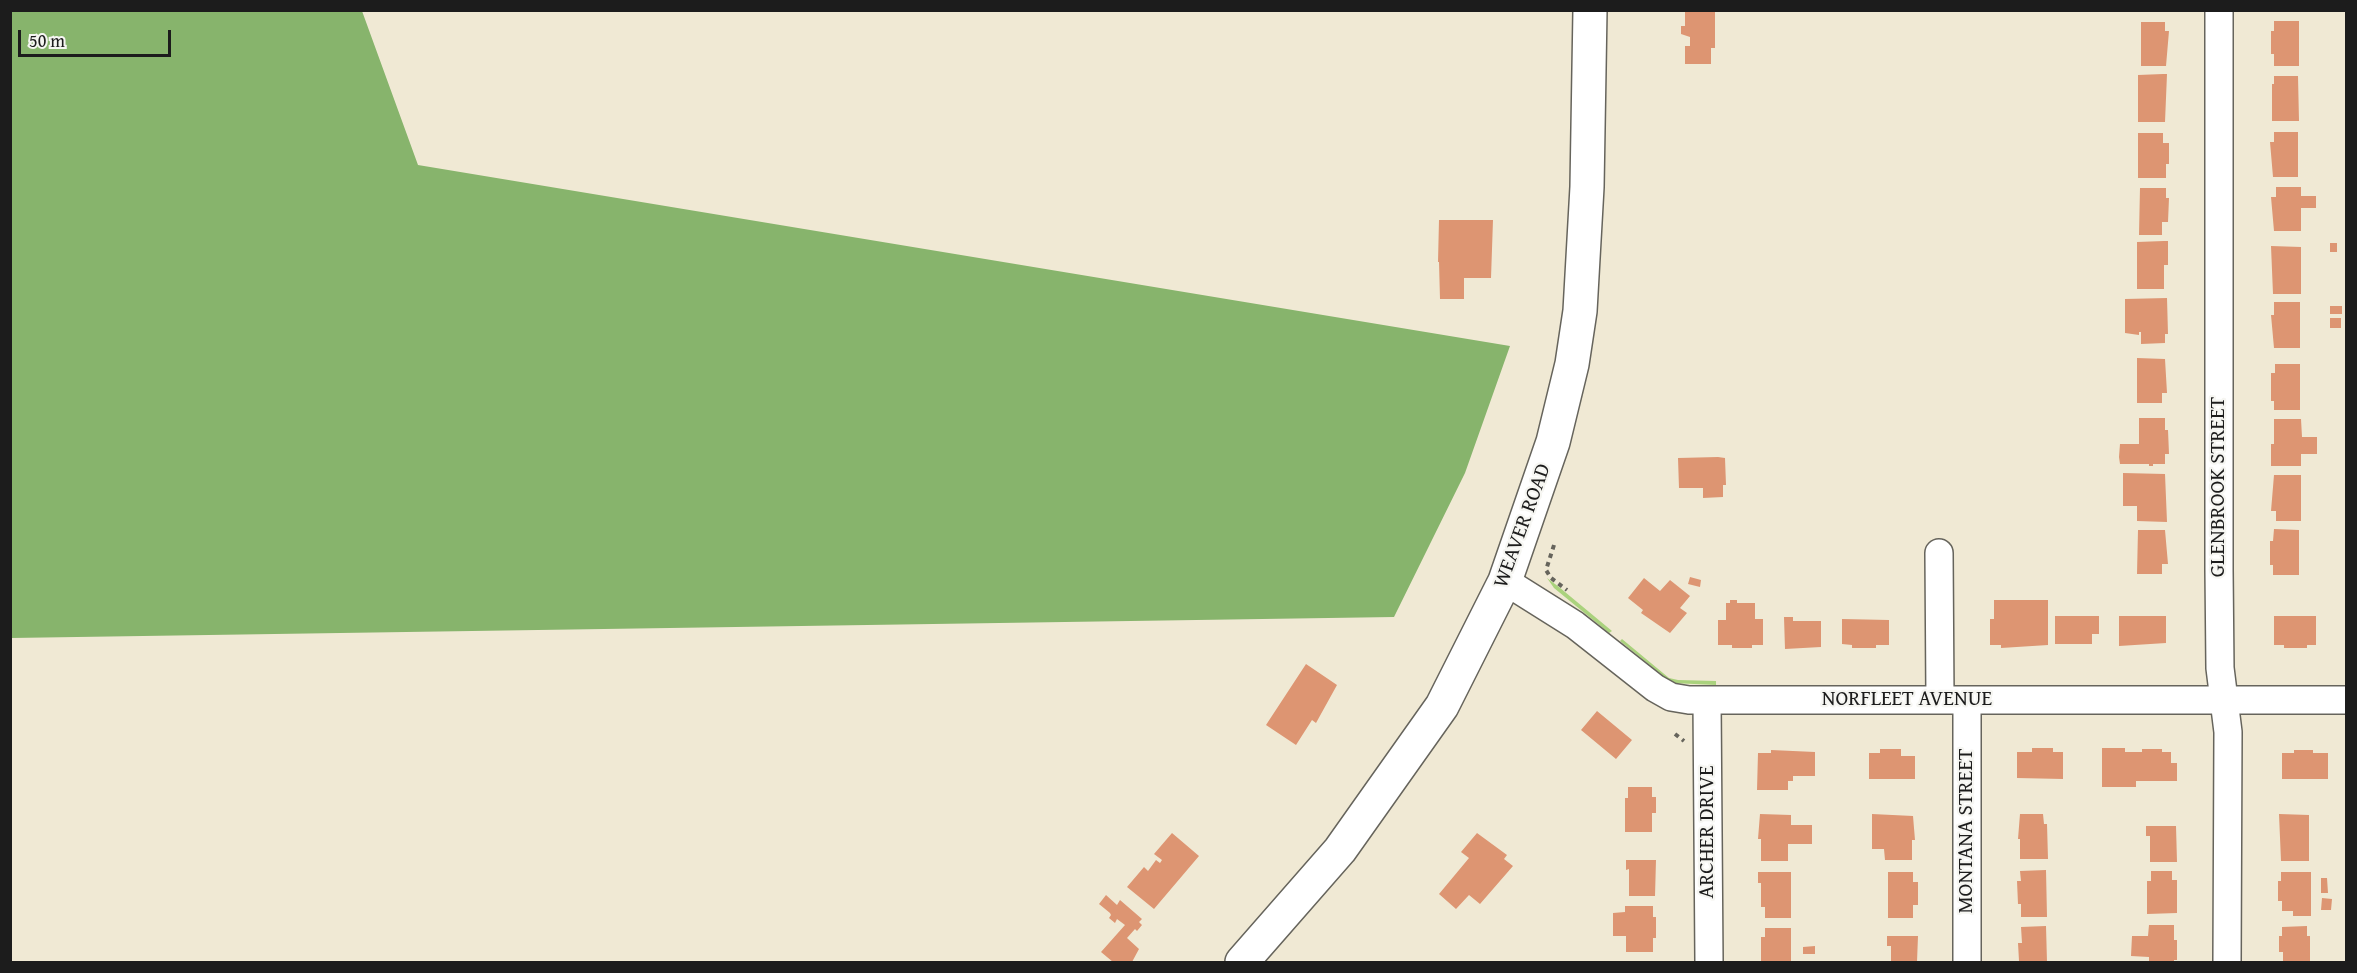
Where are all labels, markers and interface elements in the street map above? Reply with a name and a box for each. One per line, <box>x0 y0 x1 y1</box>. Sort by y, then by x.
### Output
scale bar <box>21 18 174 56</box>
text: 50 m <box>29 27 65 54</box>
street label: GLENBROOK STREET <box>2206 397 2232 577</box>
street label: WEAVER ROAD <box>1489 460 1557 592</box>
street label: NORFLEET AVENUE <box>1822 687 1992 713</box>
street label: MONTANA STREET <box>1954 748 1980 914</box>
street label: ARCHER DRIVE <box>1695 765 1721 899</box>

